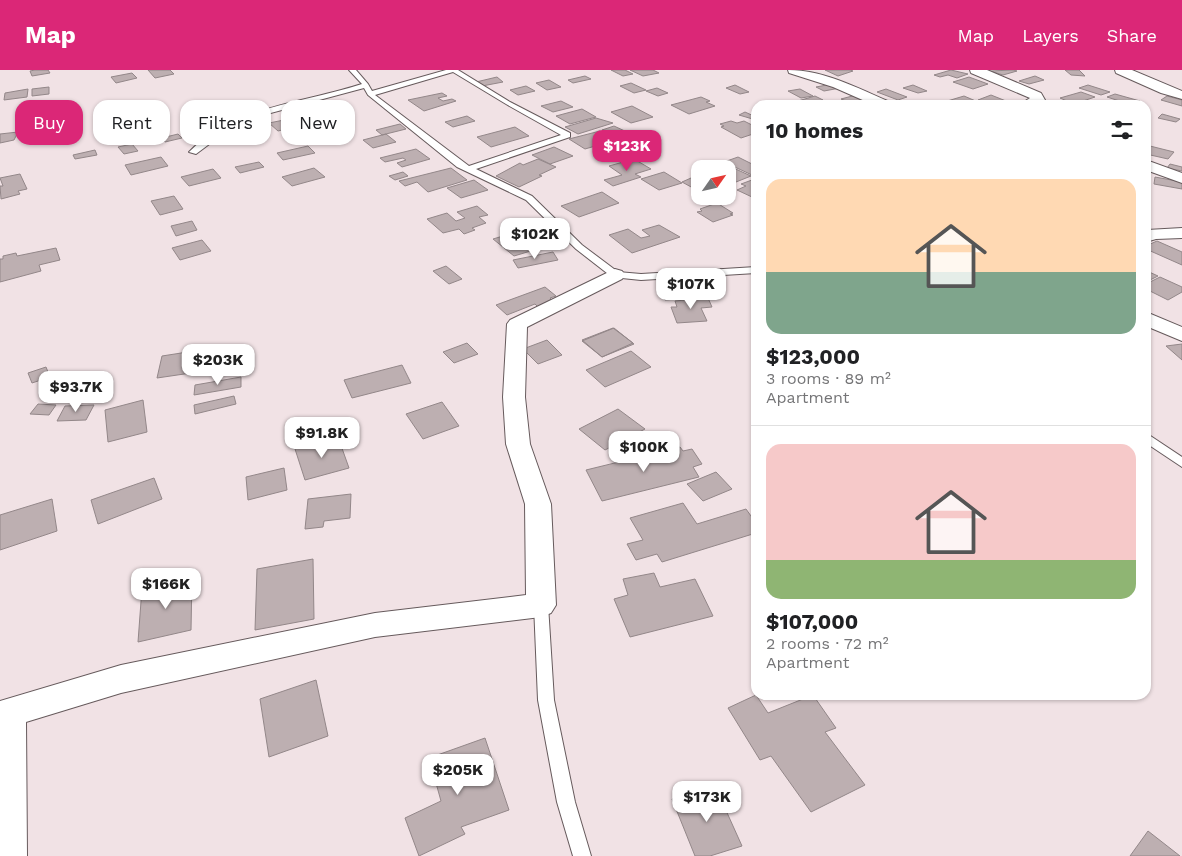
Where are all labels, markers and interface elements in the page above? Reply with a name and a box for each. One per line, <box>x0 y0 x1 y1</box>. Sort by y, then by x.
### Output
text: Map <box>25 21 76 49</box>
text: Map <box>957 25 994 46</box>
text: Layers <box>1022 25 1079 46</box>
text: Share <box>1107 25 1157 46</box>
chip: Buy <box>15 100 83 145</box>
chip: Rent <box>93 100 170 145</box>
chip: Filters <box>180 100 271 145</box>
chip: New <box>281 100 355 145</box>
icon: filters <box>1108 116 1136 144</box>
text: 10 homes <box>766 118 863 143</box>
pin: $123K <box>592 129 662 172</box>
text: $123K <box>603 136 651 155</box>
north arrow <box>691 160 736 205</box>
map controls <box>691 160 736 205</box>
icon: home <box>906 211 996 301</box>
pin: $102K <box>500 218 570 260</box>
text: $102K <box>511 224 559 243</box>
pin: $107K <box>656 268 726 310</box>
text: $107K <box>667 274 715 293</box>
pin: $203K <box>183 344 253 386</box>
text: $123,000 <box>766 344 860 369</box>
text: $203K <box>193 350 243 369</box>
text: 3 rooms · 89 m² <box>766 369 891 388</box>
pin: $93.7K <box>35 370 117 413</box>
text: $93.7K <box>49 377 103 396</box>
text: Apartment <box>766 388 849 407</box>
pin: $91.8K <box>281 416 363 459</box>
text: $91.8K <box>296 423 348 442</box>
pin: $100K <box>609 430 679 473</box>
text: $100K <box>620 437 668 456</box>
icon: home <box>906 477 996 567</box>
pin: $166K <box>131 568 201 610</box>
text: $166K <box>142 574 190 593</box>
text: $107,000 <box>766 609 858 634</box>
text: 2 rooms · 72 m² <box>766 634 889 653</box>
text: Apartment <box>766 653 849 672</box>
pin: $205K <box>423 754 493 796</box>
text: $205K <box>433 760 483 779</box>
pin: $173K <box>672 780 742 823</box>
text: $173K <box>683 787 731 806</box>

